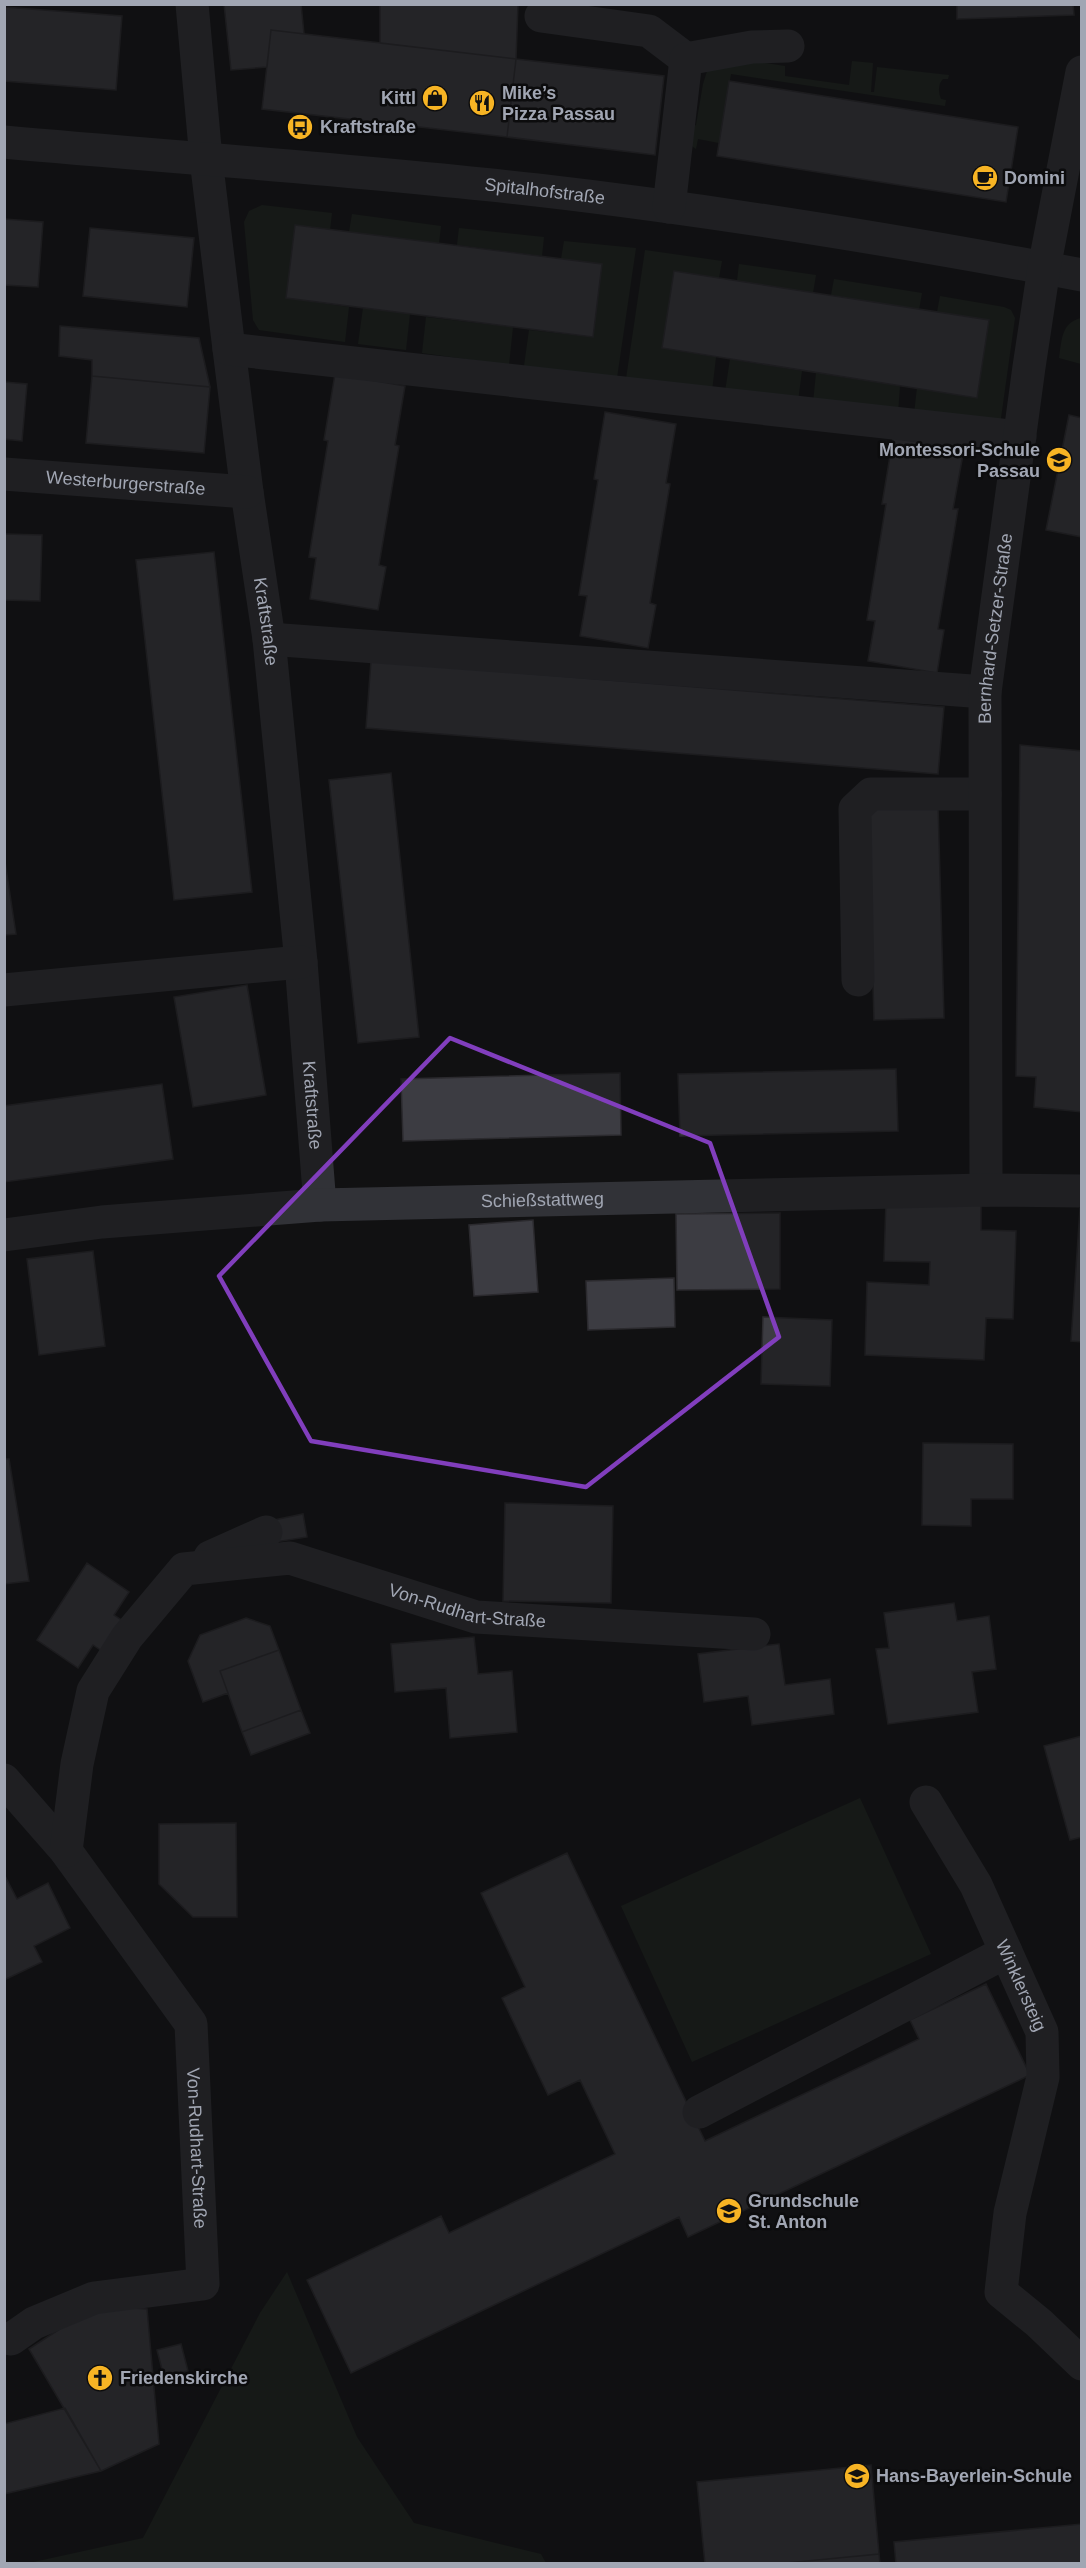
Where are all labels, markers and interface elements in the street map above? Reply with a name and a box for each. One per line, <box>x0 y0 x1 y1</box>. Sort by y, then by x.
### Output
shop icon: Kittl <box>420 83 450 113</box>
place label: Mike’s Pizza Passau <box>502 83 615 124</box>
place label: Kittl <box>381 88 416 108</box>
restaurant icon: Mike’s Pizza Passau <box>467 88 497 118</box>
bus stop icon: Kraftstraße <box>285 112 315 142</box>
place label: Kraftstraße <box>320 117 416 137</box>
cafe icon: Domini <box>970 163 1000 193</box>
place label: Domini <box>1004 168 1065 188</box>
street label: Spitalhofstraße <box>484 174 606 208</box>
place label: Montessori-Schule Passau <box>879 440 1040 481</box>
school or university icon: Montessori-Schule Passau <box>1044 445 1074 475</box>
street label: Westerburgerstraße <box>45 467 206 499</box>
street label: Bernhard-Setzer-Straße <box>975 532 1016 724</box>
street label: Kraftstraße <box>250 576 282 667</box>
street label: Kraftstraße <box>299 1060 326 1150</box>
street label: Schießstattweg <box>481 1189 604 1211</box>
street label: Von-Rudhart-Straße <box>386 1580 546 1631</box>
street label: Winklersteig <box>992 1937 1050 2034</box>
street label: Von-Rudhart-Straße <box>183 2067 210 2229</box>
place label: Grundschule St. Anton <box>748 2191 859 2232</box>
school or university icon: Grundschule St. Anton <box>714 2196 744 2226</box>
church icon: Friedenskirche <box>85 2363 115 2393</box>
place label: Friedenskirche <box>120 2368 248 2388</box>
school or university icon: Hans-Bayerlein-Schule <box>842 2461 872 2491</box>
place label: Hans-Bayerlein-Schule <box>876 2466 1072 2486</box>

